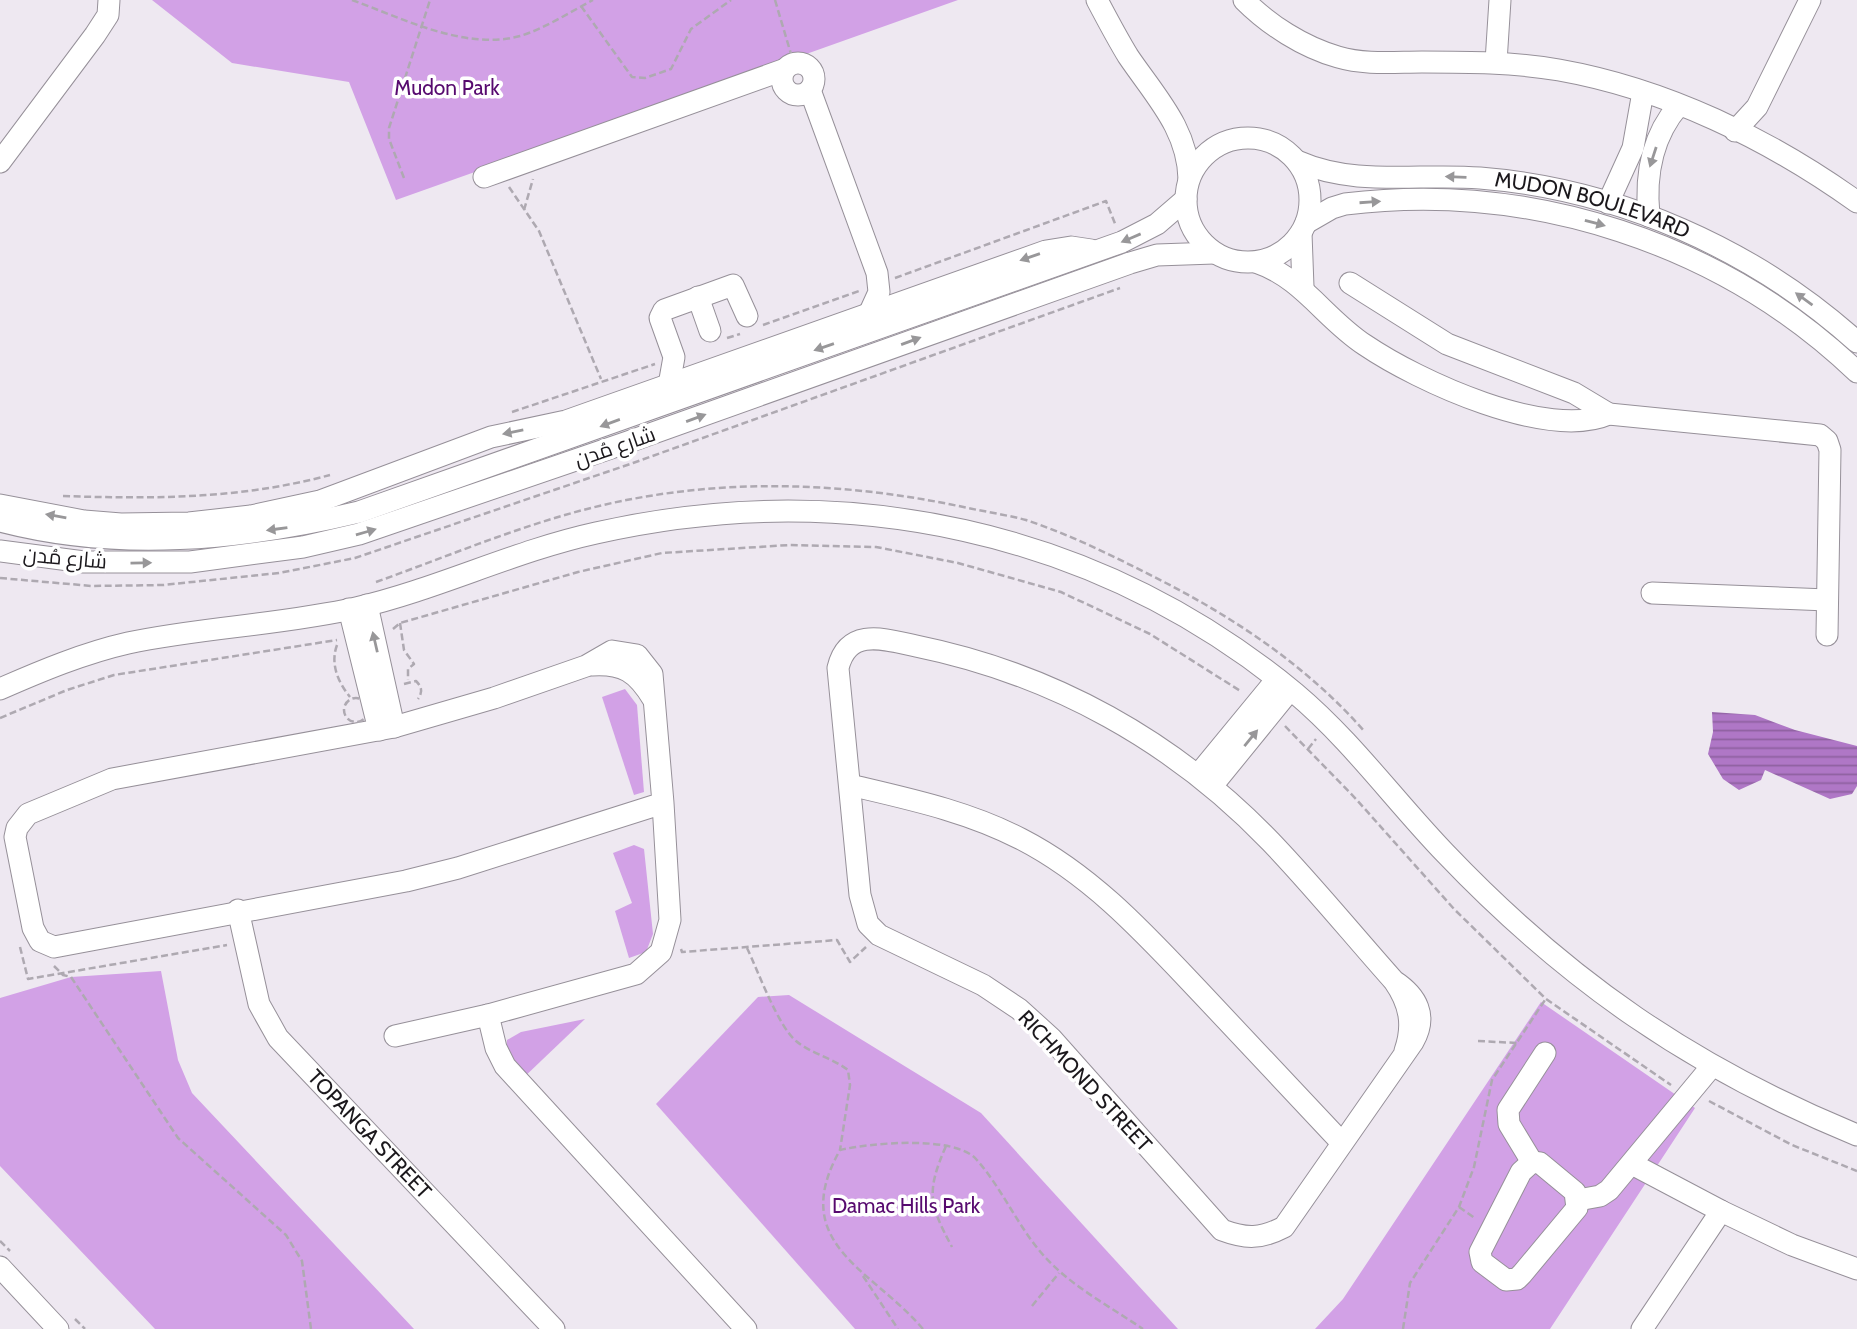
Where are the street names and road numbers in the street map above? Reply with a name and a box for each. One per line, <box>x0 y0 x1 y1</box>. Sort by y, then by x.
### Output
street label: MUDON BOULEVARD <box>1493 166 1694 243</box>
street label: شارع مُدن <box>571 421 659 474</box>
street label: شارع مُدن <box>22 541 108 576</box>
street label: RICHMOND STREET <box>1013 1005 1157 1157</box>
street label: TOPANGA STREET <box>303 1064 437 1204</box>

